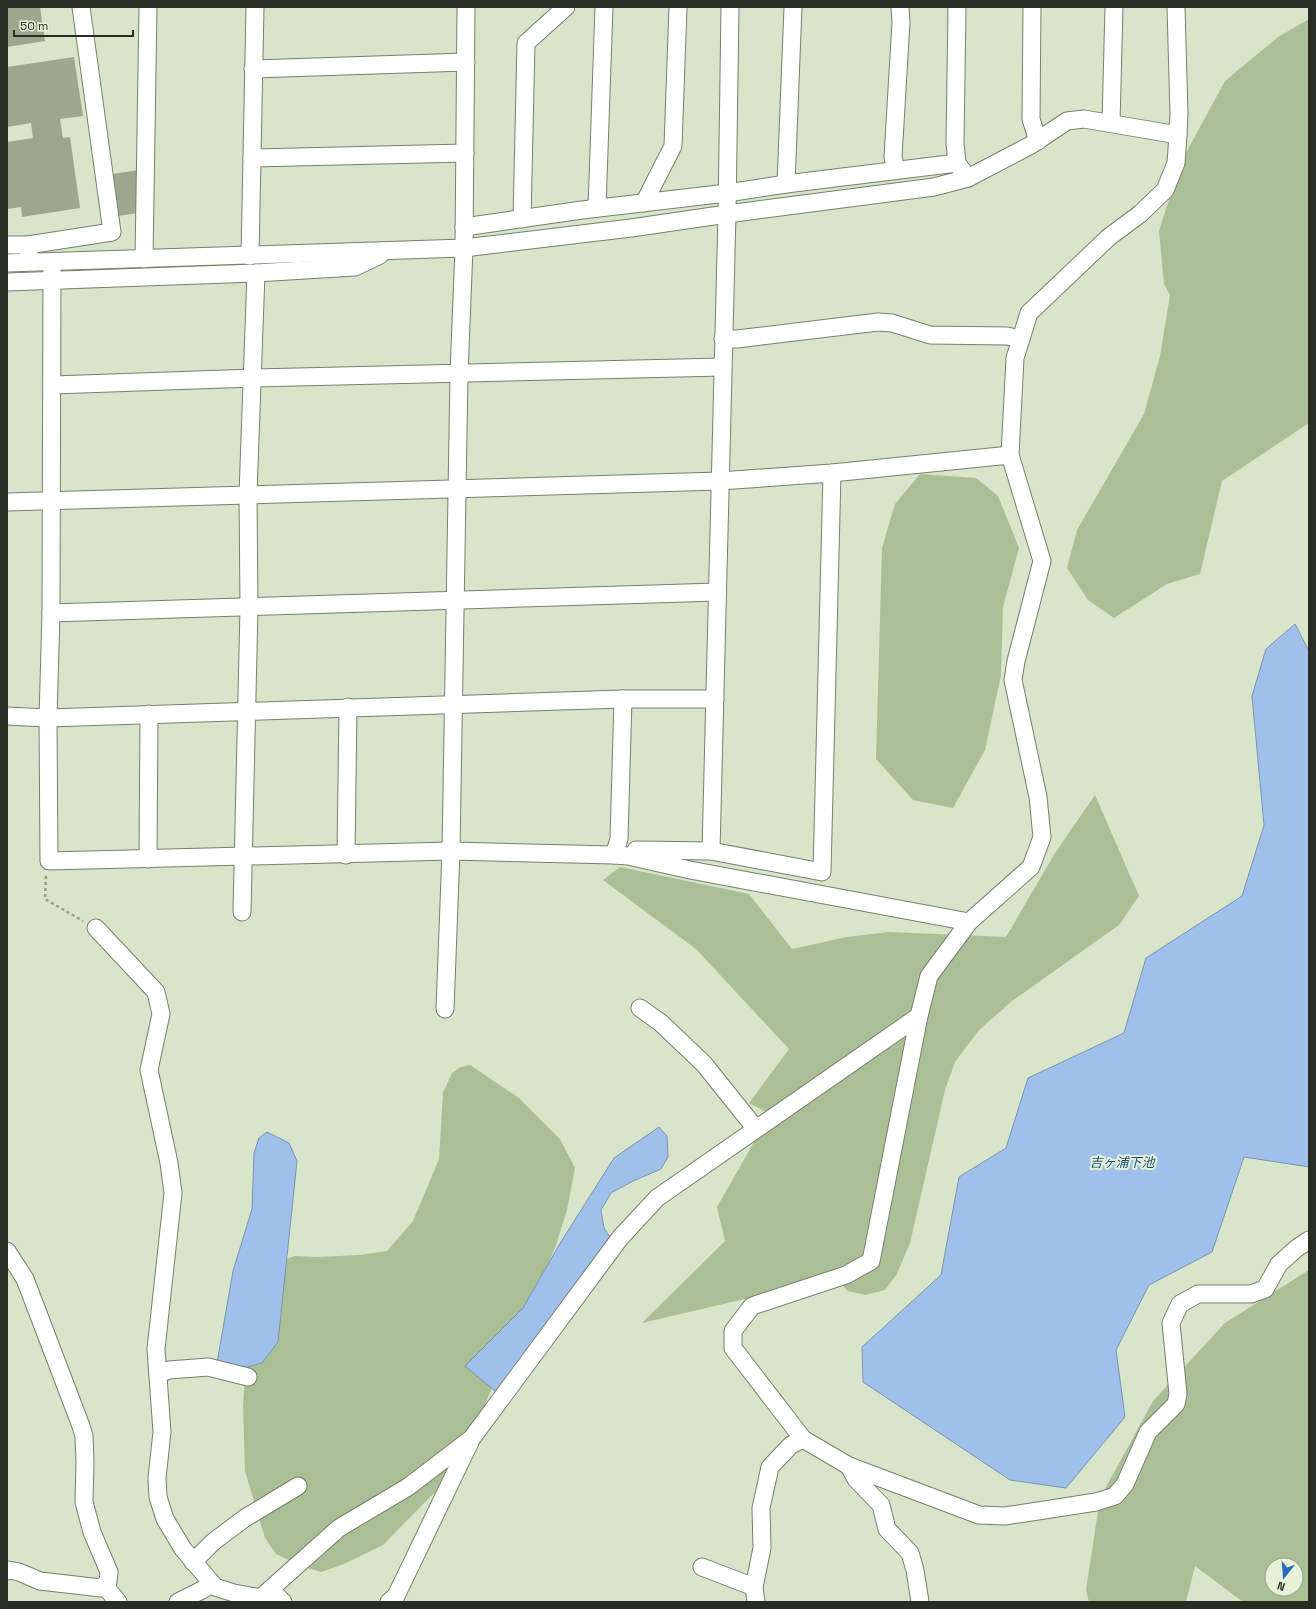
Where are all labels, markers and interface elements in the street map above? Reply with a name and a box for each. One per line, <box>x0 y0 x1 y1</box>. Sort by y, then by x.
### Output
scale bar <box>14 12 133 38</box>
text: 50 m <box>20 18 48 34</box>
water label: 吉ヶ浦下池 <box>1089 1154 1156 1171</box>
north arrow <box>1264 1557 1304 1597</box>
text: N <box>1276 1579 1287 1594</box>

